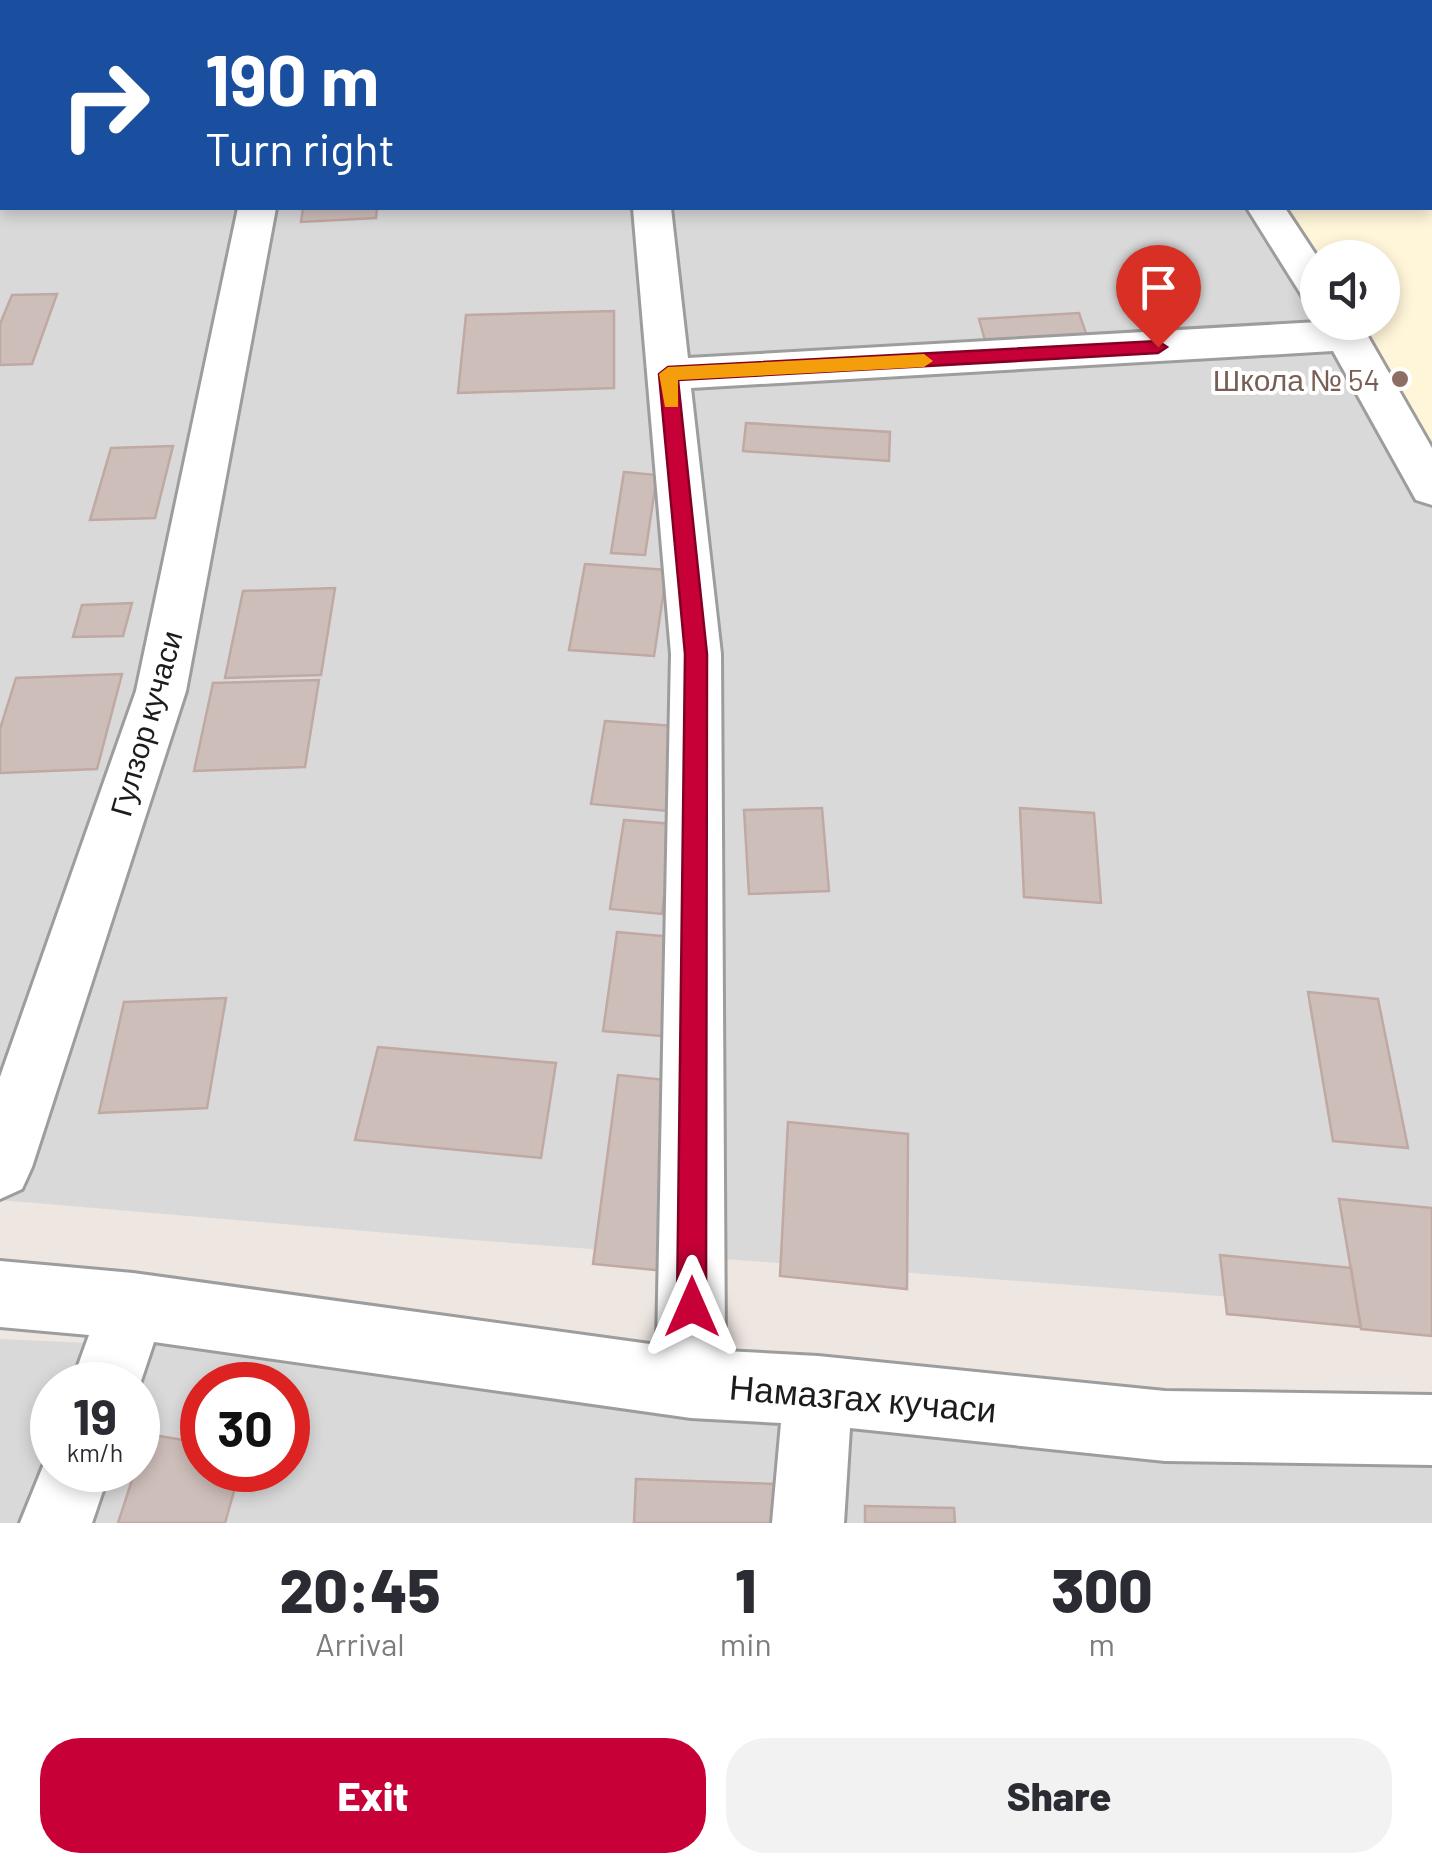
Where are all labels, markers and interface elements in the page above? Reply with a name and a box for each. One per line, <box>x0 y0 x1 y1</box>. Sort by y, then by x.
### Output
text: 190 m <box>205 36 379 120</box>
icon: right <box>40 40 170 170</box>
text: Turn right <box>205 121 395 175</box>
map controls <box>1300 240 1400 340</box>
button: sound <box>1300 240 1400 340</box>
pin <box>1116 245 1201 348</box>
icon: arrive <box>1131 260 1186 315</box>
place label: Школа № 54 <box>1213 361 1380 397</box>
marker: Школа № 54 <box>1389 368 1411 390</box>
street label: Гулзор кучаси <box>101 626 189 820</box>
position arrow <box>640 1255 744 1359</box>
speed limit sign: 30 <box>180 1362 310 1492</box>
street label: Намазгах кучаси <box>728 1364 998 1430</box>
text: 19 <box>73 1385 117 1445</box>
text: km/h <box>67 1437 123 1467</box>
text: 20:45 <box>279 1553 440 1625</box>
text: 1 <box>735 1553 756 1625</box>
text: 300 <box>1051 1553 1153 1625</box>
text: Arrival <box>315 1624 405 1662</box>
text: min <box>720 1624 772 1662</box>
text: m <box>1089 1624 1115 1662</box>
button: Exit <box>40 1738 706 1853</box>
button: Share <box>726 1738 1392 1853</box>

